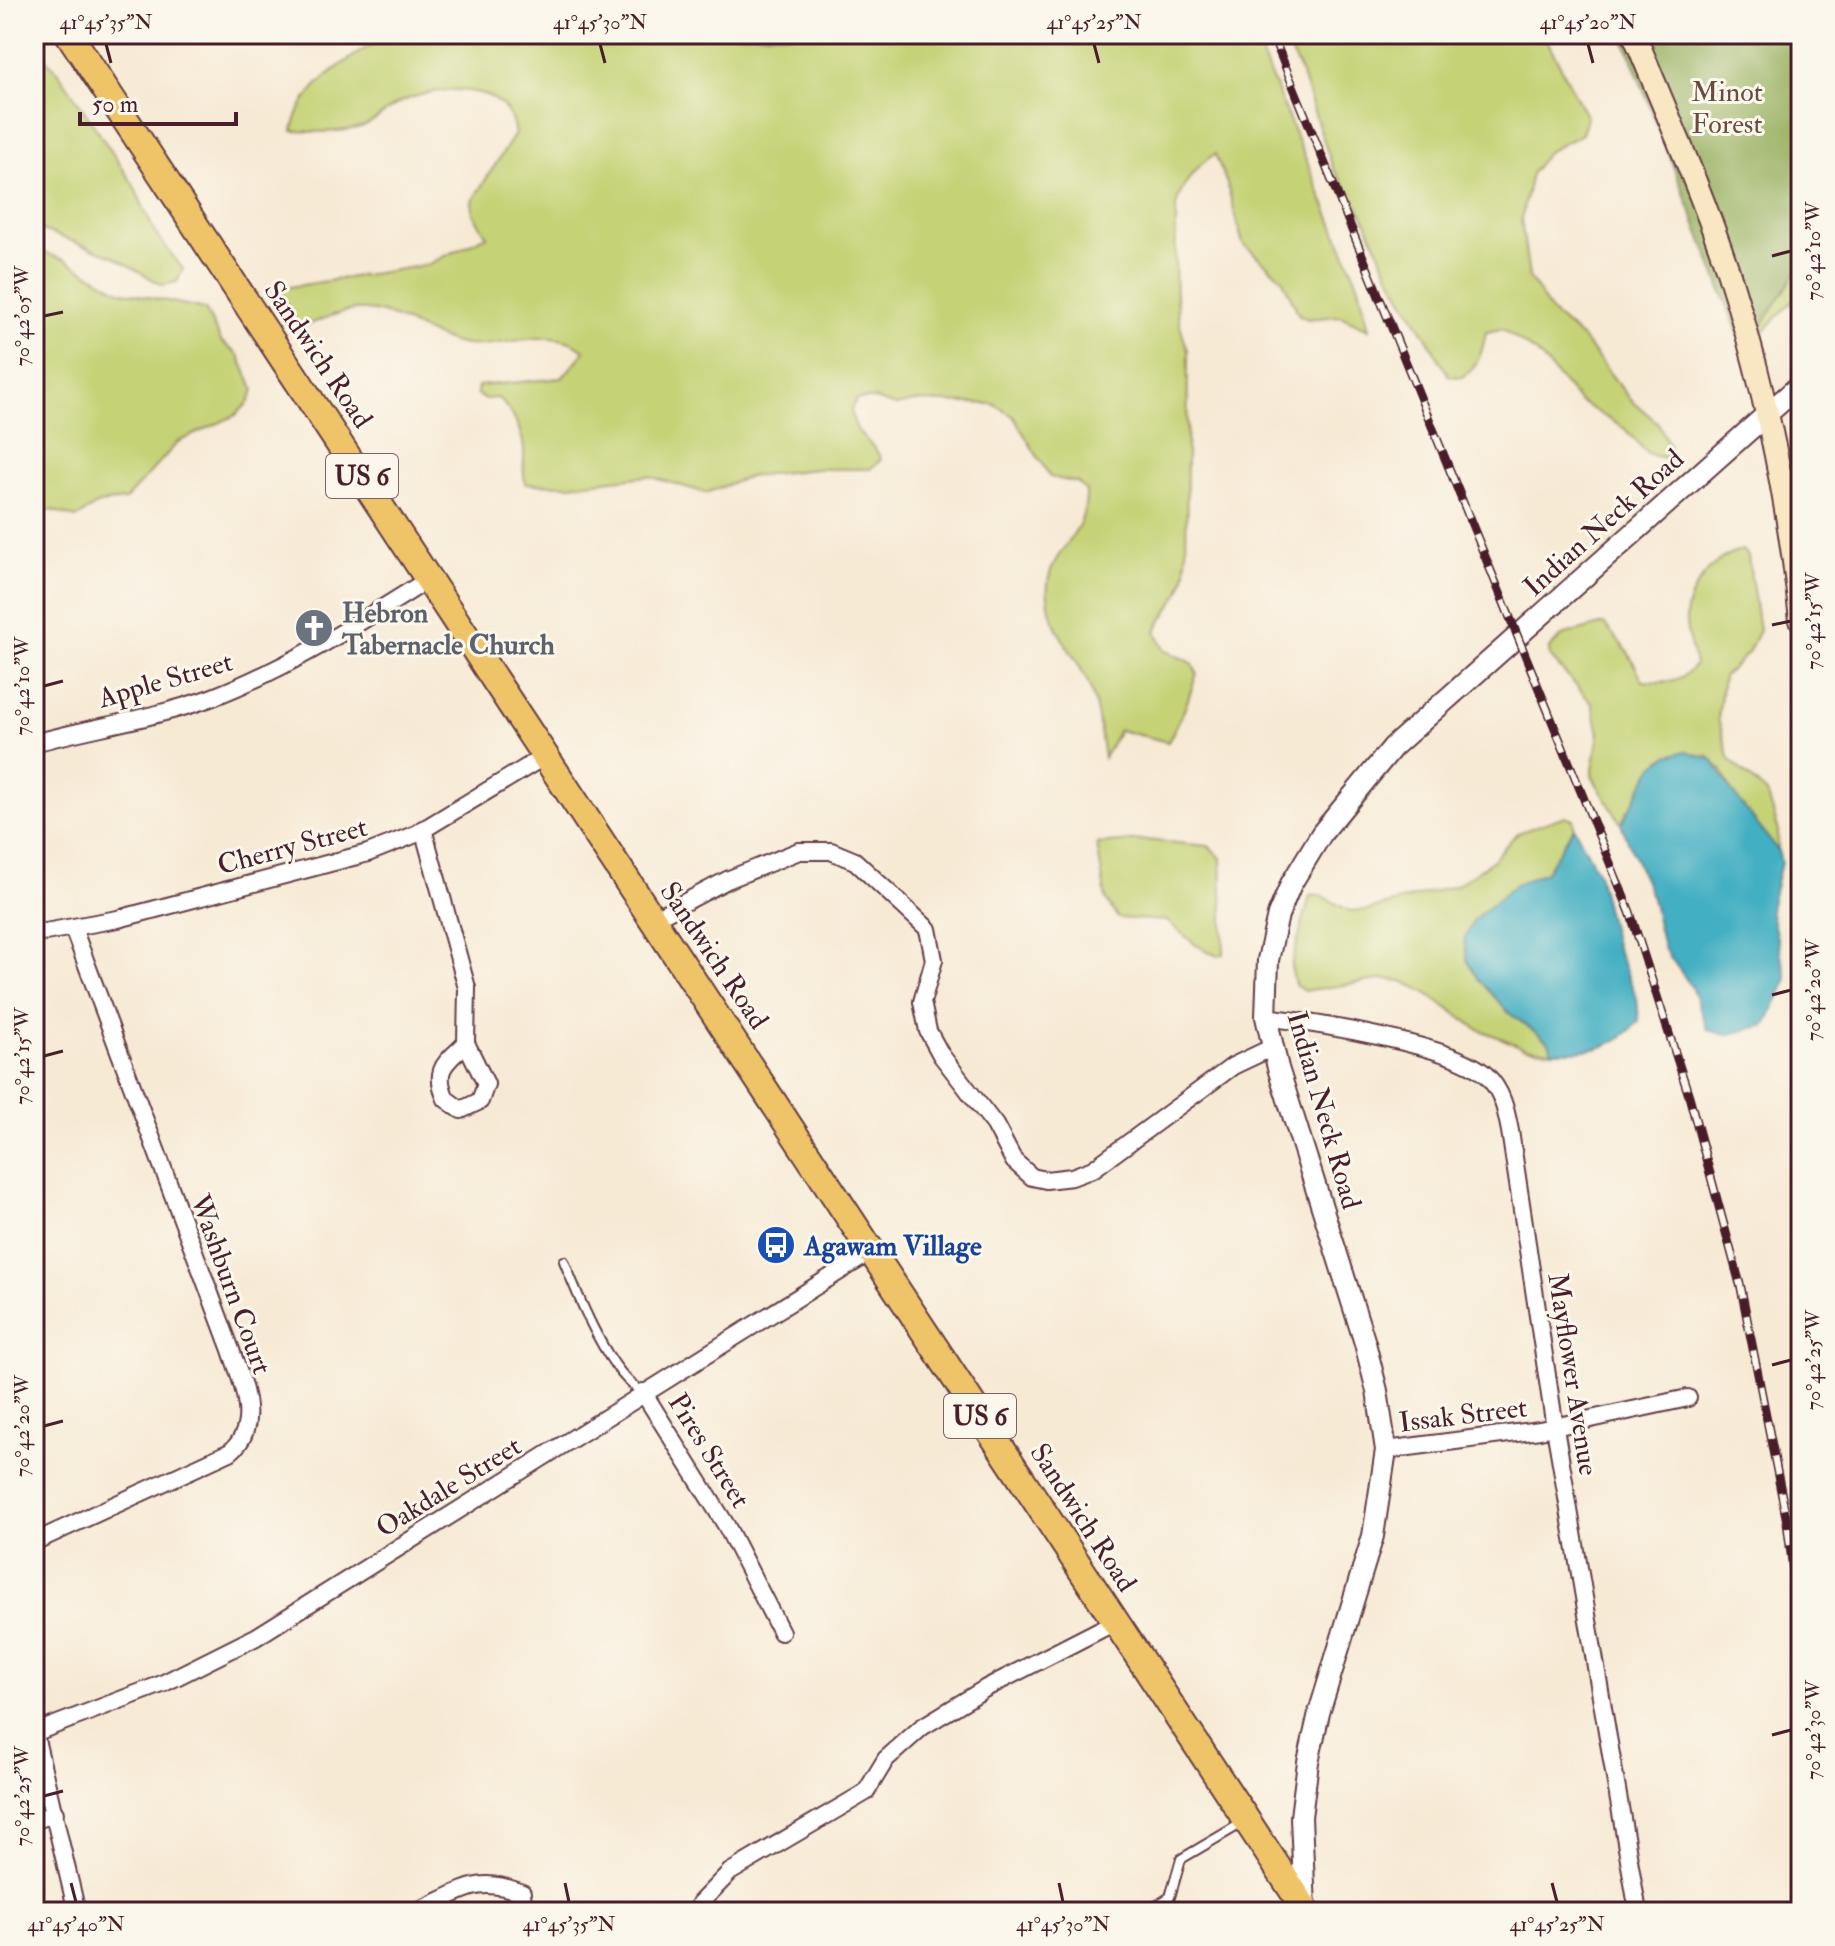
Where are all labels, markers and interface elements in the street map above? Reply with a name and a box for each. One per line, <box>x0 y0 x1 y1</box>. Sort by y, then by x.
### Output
text: 41°45'35"N <box>60 10 152 35</box>
text: 41°45'30"N <box>553 10 647 35</box>
text: 41°45'25"N <box>1046 10 1142 35</box>
text: 41°45'20"N <box>1540 10 1636 35</box>
park label: Minot Forest <box>1691 75 1763 142</box>
scale bar <box>80 76 236 126</box>
text: 50 m <box>92 89 139 120</box>
text: 70°42'10"W <box>1801 201 1826 300</box>
text: 70°42'05"W <box>10 265 35 366</box>
street label: Sandwich Road <box>256 275 380 435</box>
street label: Indian Neck Road <box>1516 442 1692 604</box>
road number: US 6 <box>326 454 398 498</box>
text: 70°42'15"W <box>1801 572 1826 670</box>
place label: Hebron Tabernacle Church <box>341 596 555 663</box>
church icon: Hebron Tabernacle Church <box>293 607 335 649</box>
text: 70°42'10"W <box>10 636 35 735</box>
street label: Apple Street <box>93 645 237 717</box>
street label: Cherry Street <box>214 810 371 883</box>
street label: Sandwich Road <box>652 876 776 1036</box>
text: 70°42'20"W <box>1801 938 1826 1041</box>
text: 70°42'15"W <box>10 1007 35 1105</box>
street label: Indian Neck Road <box>1279 1008 1369 1214</box>
street label: Washburn Court <box>182 1189 279 1379</box>
bus stop icon: Agawam Village <box>755 1224 797 1266</box>
place label: Agawam Village <box>803 1229 982 1264</box>
street label: Mayflower Avenue <box>1539 1270 1606 1478</box>
text: 70°42'25"W <box>1801 1309 1826 1410</box>
text: 70°42'20"W <box>10 1374 35 1477</box>
street label: Pires Street <box>660 1387 758 1515</box>
street label: Issak Street <box>1397 1390 1529 1441</box>
road number: US 6 <box>944 1394 1016 1438</box>
street label: Oakdale Street <box>370 1429 528 1546</box>
street label: Sandwich Road <box>1022 1437 1144 1599</box>
text: 70°42'30"W <box>1801 1680 1826 1780</box>
text: 70°42'25"W <box>10 1745 35 1846</box>
text: 41°45'40"N <box>27 1912 125 1937</box>
text: 41°45'35"N <box>523 1912 615 1937</box>
text: 41°45'30"N <box>1016 1912 1110 1937</box>
text: 41°45'25"N <box>1509 1912 1605 1937</box>

